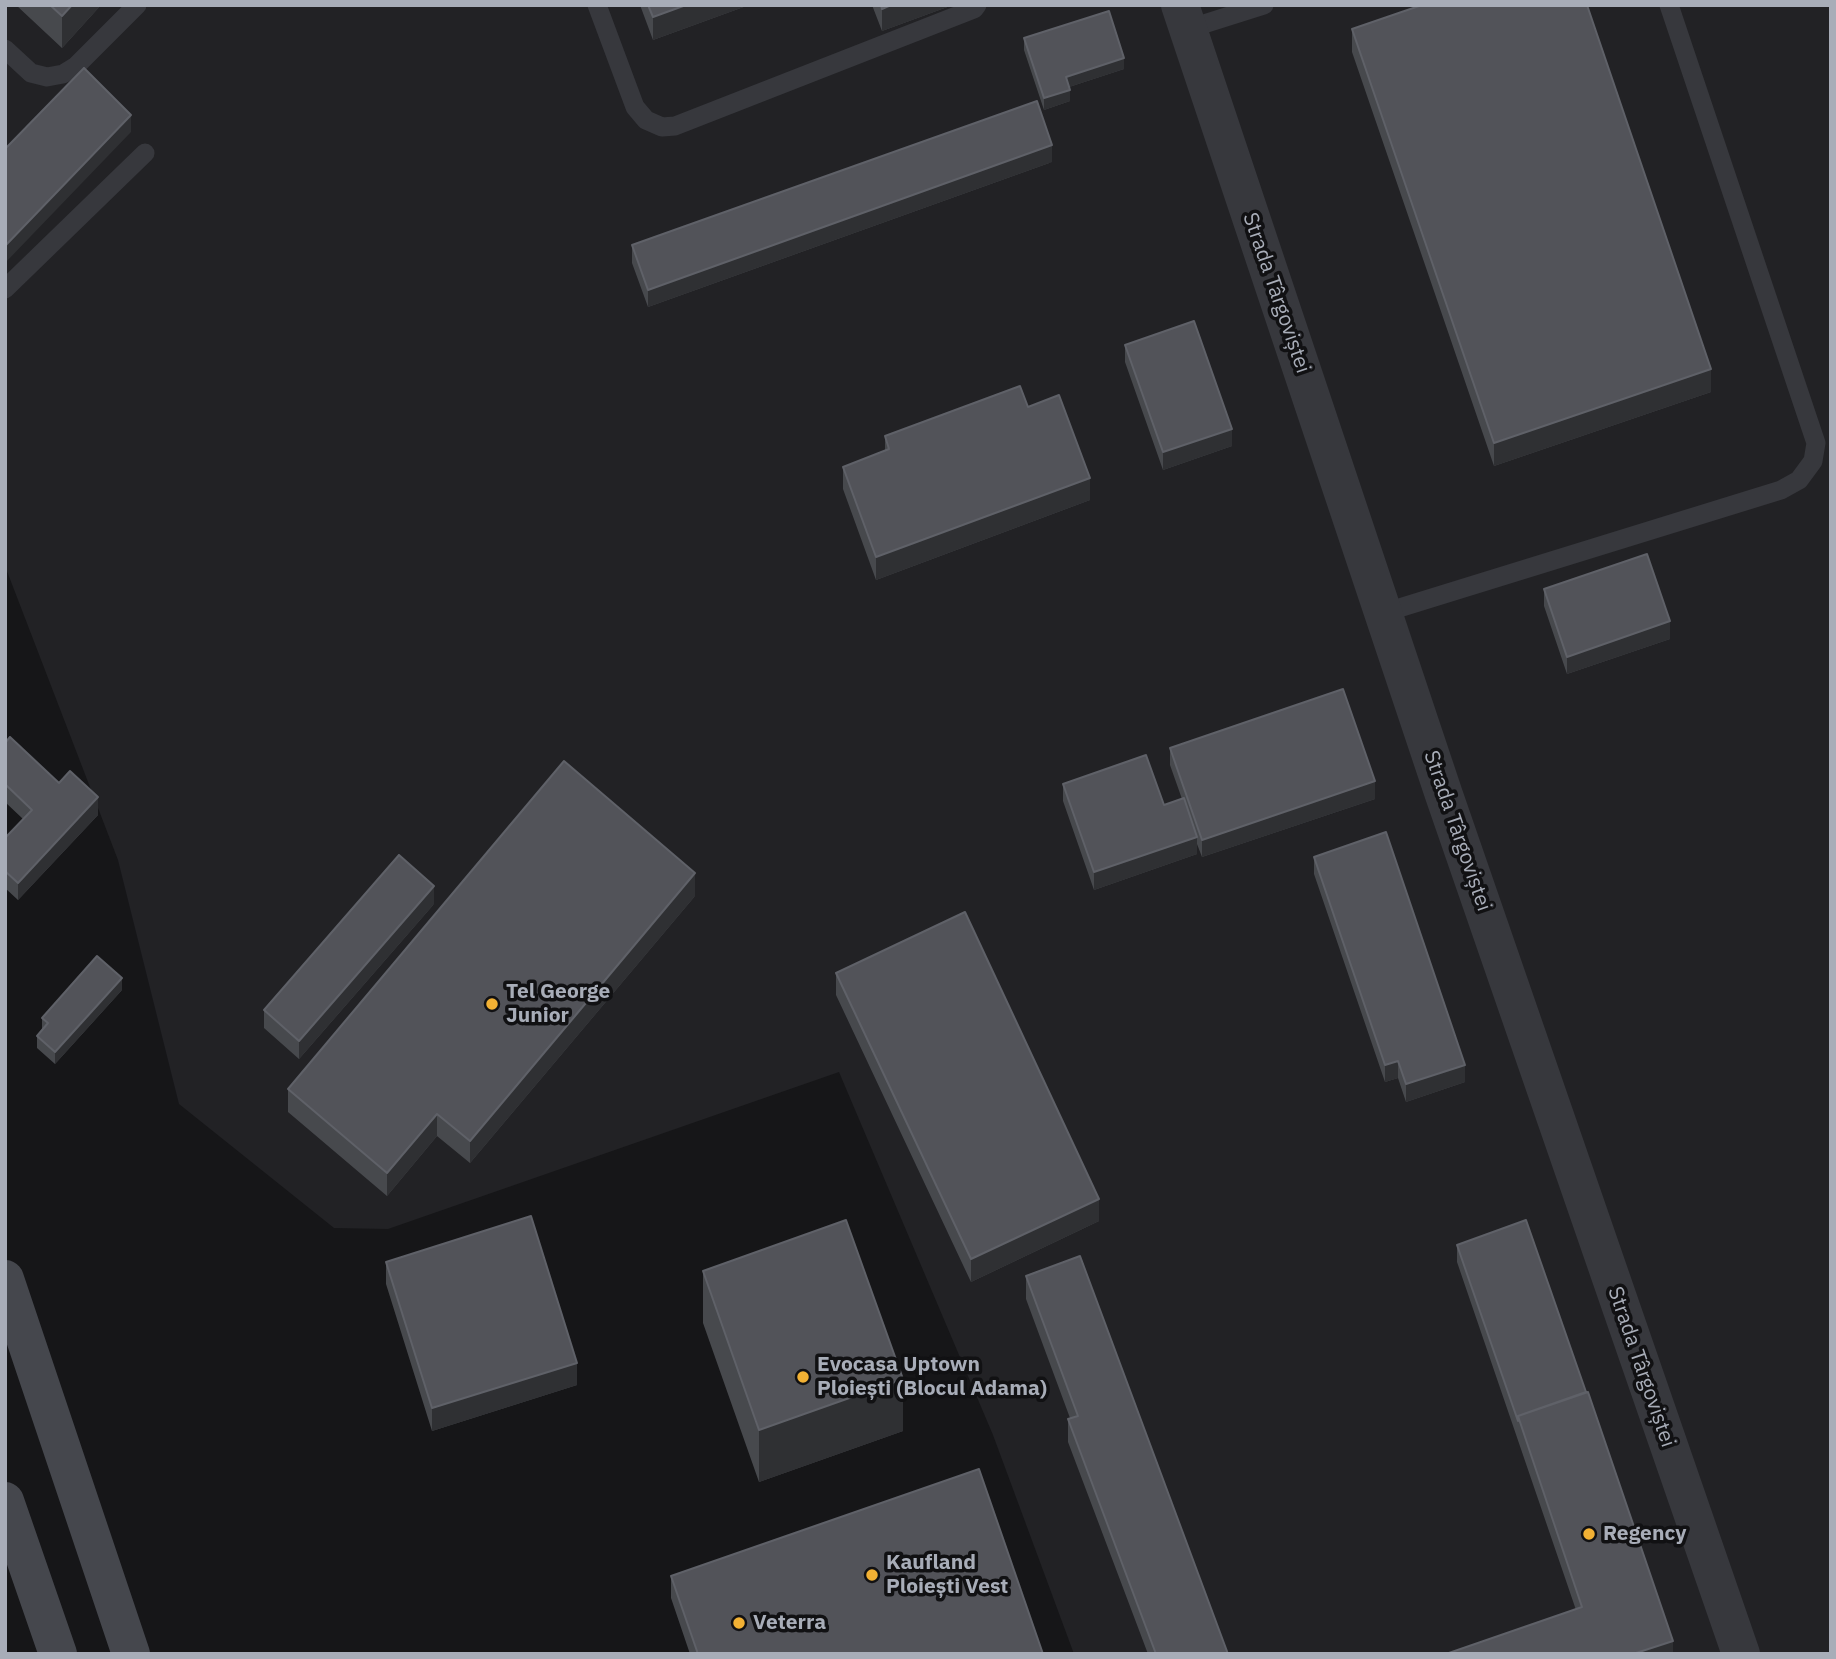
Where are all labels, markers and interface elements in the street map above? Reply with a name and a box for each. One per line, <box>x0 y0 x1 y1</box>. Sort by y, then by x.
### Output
street label: Strada Târgoviștei <box>1237 209 1315 377</box>
street label: Strada Târgoviștei <box>1418 747 1496 915</box>
place label: Tel George Junior <box>506 979 610 1029</box>
marker: Tel George Junior <box>484 996 500 1012</box>
street label: Strada Târgoviștei <box>1602 1283 1680 1451</box>
place label: Evocasa Uptown Ploiești (Blocul Adama) <box>817 1352 1047 1402</box>
marker: Evocasa Uptown Ploiești (Blocul Adama) <box>795 1369 811 1385</box>
place label: Regency <box>1603 1521 1686 1547</box>
marker: Regency <box>1581 1526 1597 1542</box>
place label: Kaufland Ploiești Vest <box>886 1550 1008 1600</box>
marker: Kaufland Ploiești Vest <box>864 1567 880 1583</box>
place label: Veterra <box>753 1610 826 1636</box>
marker: Veterra <box>731 1615 747 1631</box>

